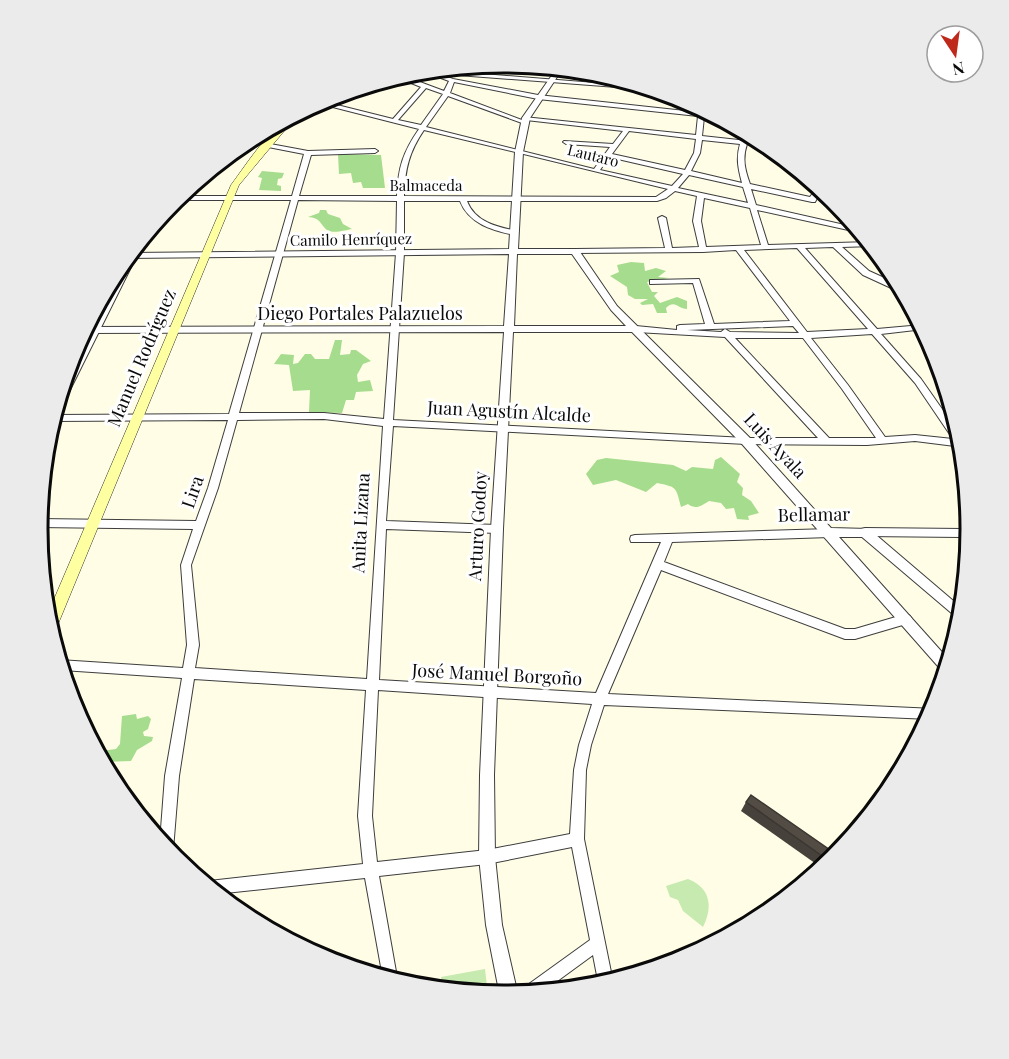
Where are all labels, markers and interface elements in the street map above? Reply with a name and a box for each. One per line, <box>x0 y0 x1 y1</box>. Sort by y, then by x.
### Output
north arrow <box>925 24 985 84</box>
text: N <box>950 58 966 81</box>
street label: Lautaro <box>565 139 621 171</box>
street label: Balmaceda <box>390 175 463 195</box>
street label: Camilo Henríquez <box>290 228 412 250</box>
street label: Manuel Rodríguez <box>101 285 181 430</box>
street label: Diego Portales Palazuelos <box>257 301 463 325</box>
street label: Juan Agustín Alcalde <box>426 395 591 427</box>
street label: Luis Ayala <box>739 407 812 483</box>
street label: Arturo Godoy <box>462 470 492 582</box>
street label: Lira <box>175 472 209 511</box>
street label: Anita Lizana <box>345 472 375 575</box>
street label: Bellamar <box>778 501 850 527</box>
street label: José Manuel Borgoño <box>410 658 583 690</box>

